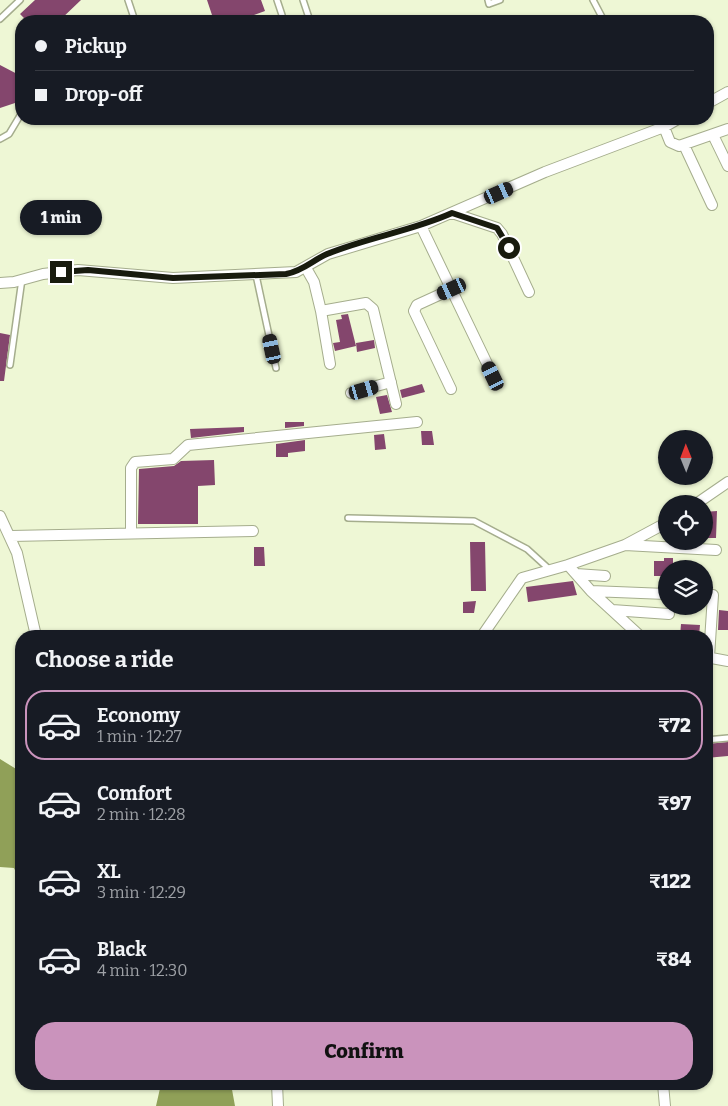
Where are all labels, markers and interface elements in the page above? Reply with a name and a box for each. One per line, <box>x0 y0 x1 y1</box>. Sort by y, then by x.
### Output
text: Pickup <box>65 35 127 58</box>
text: Drop-off <box>65 83 143 106</box>
car <box>482 180 515 206</box>
callout: 1 min <box>20 200 102 234</box>
text: 1 min <box>41 208 81 227</box>
route start <box>498 237 520 259</box>
route end <box>50 261 72 283</box>
car <box>435 276 468 302</box>
car <box>261 333 282 365</box>
car <box>479 359 506 393</box>
car <box>347 379 380 401</box>
north arrow <box>658 430 712 485</box>
map controls <box>658 430 713 615</box>
button: locate <box>658 495 713 550</box>
button: layers <box>658 560 713 615</box>
text: Choose a ride <box>35 646 174 673</box>
icon: car <box>37 703 82 748</box>
text: Economy <box>97 704 180 727</box>
text: ₹72 <box>658 714 691 737</box>
text: 1 min · 12:27 <box>97 727 182 746</box>
icon: car <box>37 781 82 826</box>
text: Comfort <box>97 782 172 805</box>
text: ₹97 <box>658 792 691 815</box>
text: 2 min · 12:28 <box>97 805 186 824</box>
icon: car <box>37 859 82 904</box>
text: XL <box>97 860 121 883</box>
text: ₹122 <box>649 870 691 893</box>
text: 3 min · 12:29 <box>97 883 186 902</box>
icon: car <box>37 937 82 982</box>
text: Black <box>97 938 147 961</box>
text: ₹84 <box>656 948 691 971</box>
text: 4 min · 12:30 <box>97 961 187 980</box>
button: Confirm <box>35 1022 693 1080</box>

